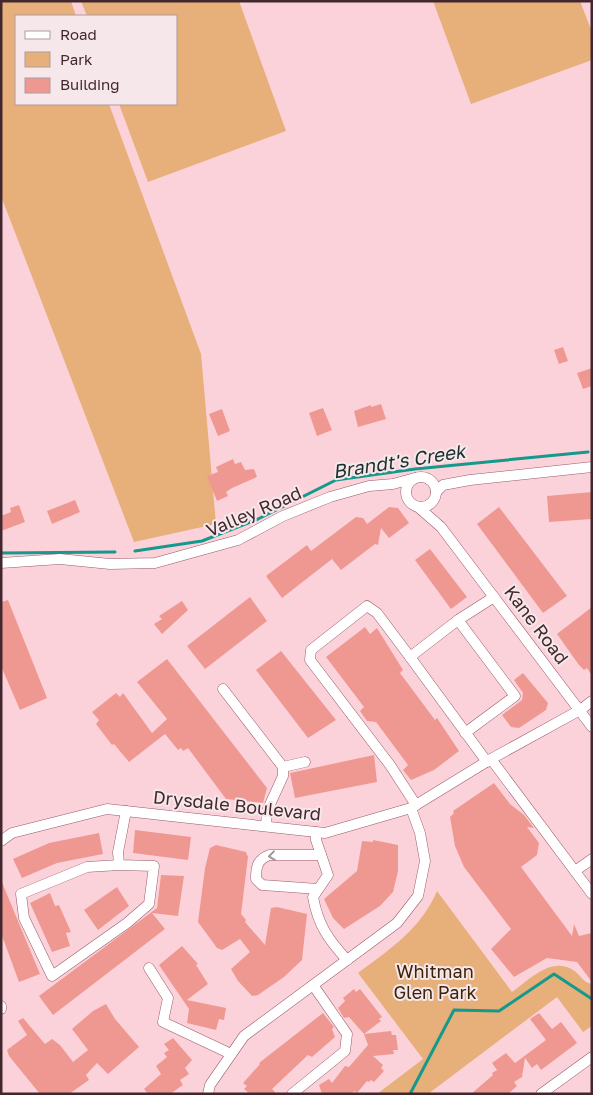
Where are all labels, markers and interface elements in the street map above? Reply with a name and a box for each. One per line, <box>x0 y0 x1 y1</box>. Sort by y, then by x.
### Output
legend <box>15 15 178 105</box>
text: Road <box>60 25 97 43</box>
text: Park <box>60 50 93 68</box>
text: Building <box>60 75 120 93</box>
water label: Brandt's Creek <box>331 438 469 482</box>
street label: Valley Road <box>203 481 305 541</box>
street label: Kane Road <box>500 581 573 668</box>
street label: Drysdale Boulevard <box>152 785 322 825</box>
one-way arrow <box>268 850 276 861</box>
park label: Whitman Glen Park <box>393 960 477 1003</box>

